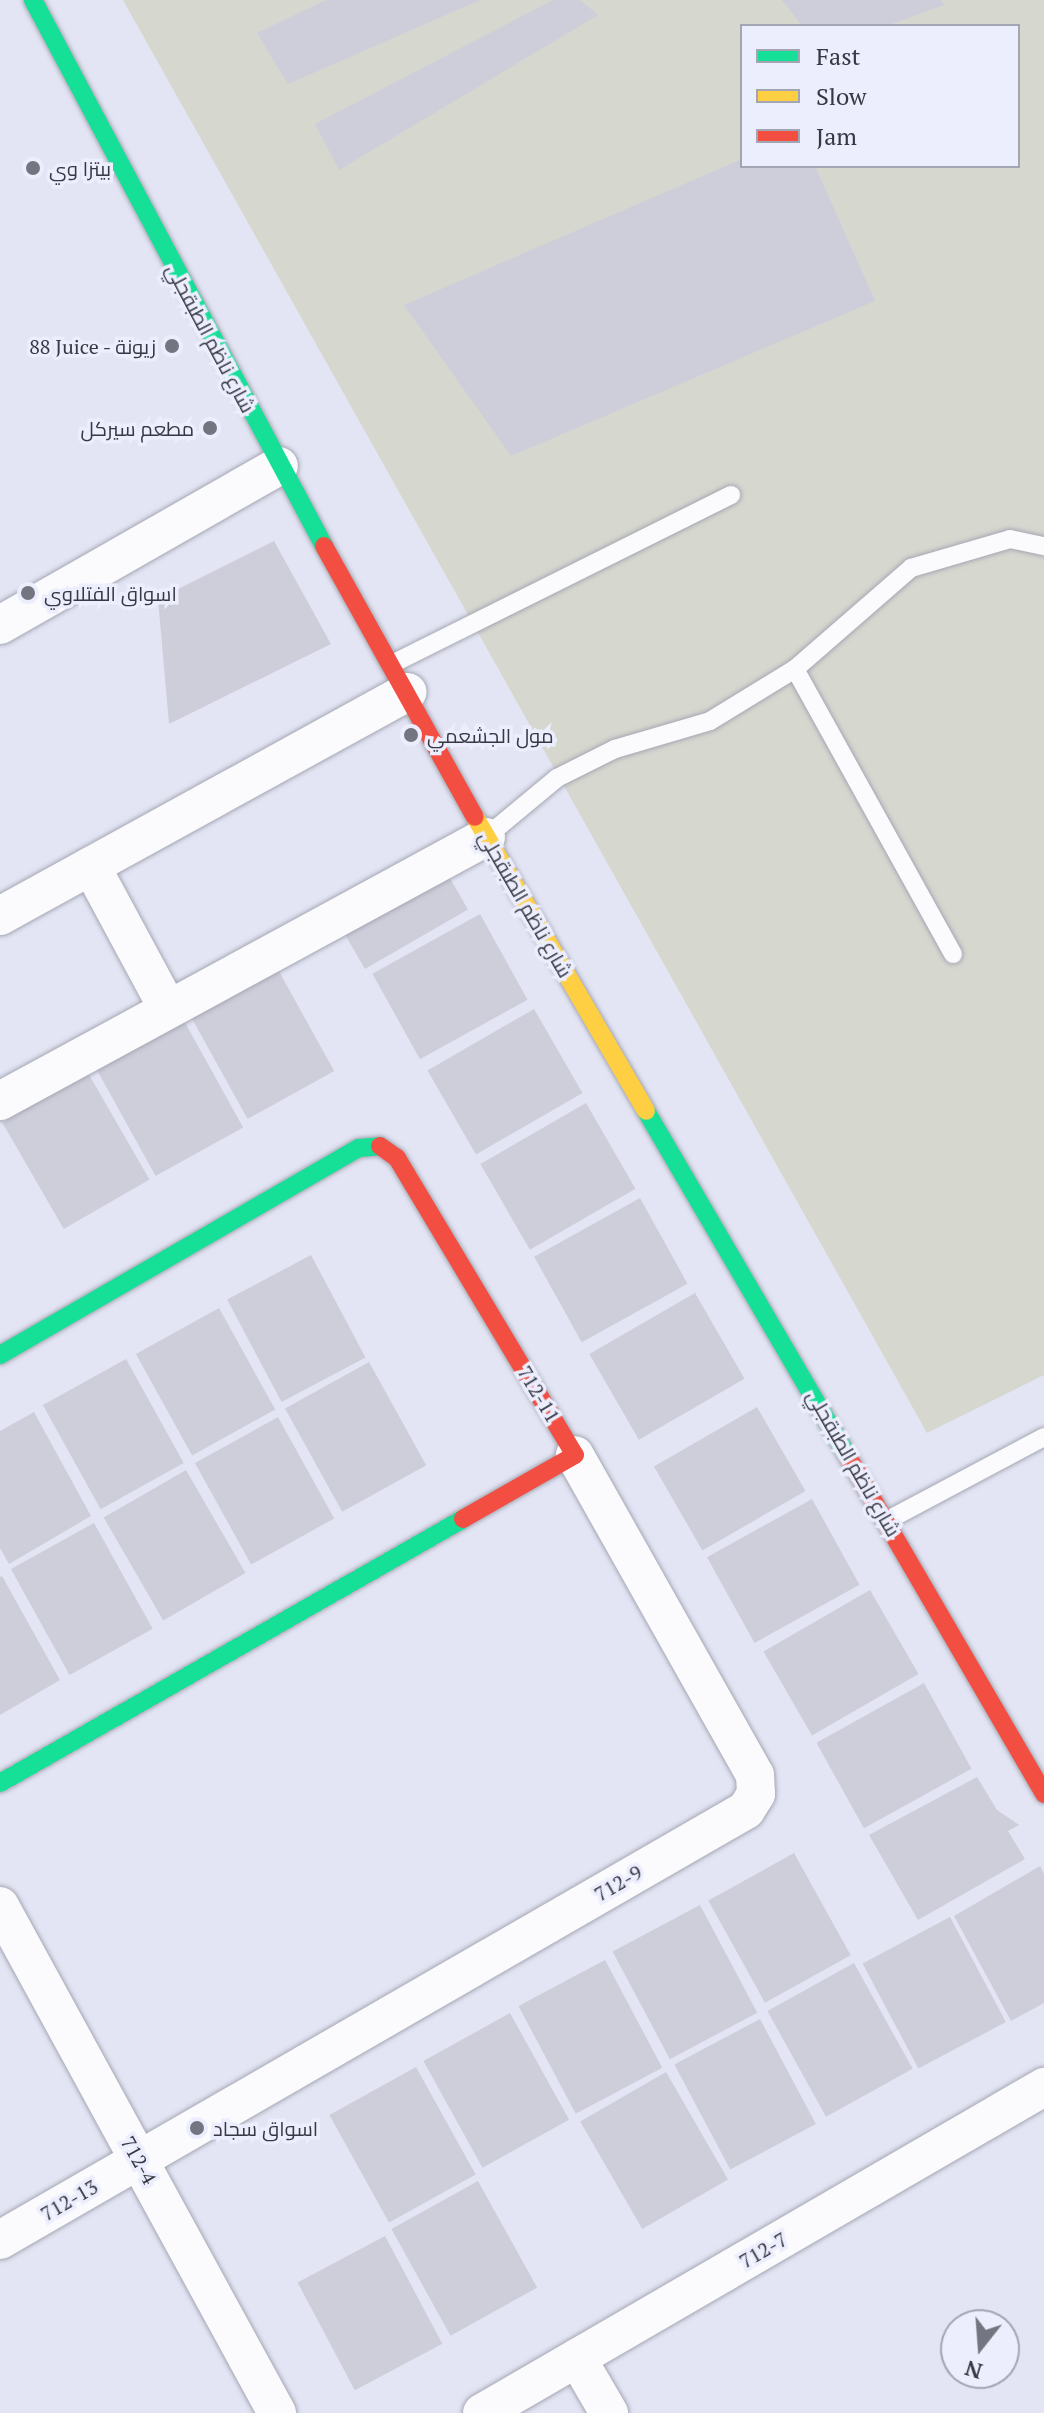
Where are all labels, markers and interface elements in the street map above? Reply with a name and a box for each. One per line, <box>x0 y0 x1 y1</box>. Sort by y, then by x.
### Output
legend <box>740 24 1020 168</box>
text: Fast <box>816 40 860 72</box>
text: Slow <box>816 80 867 112</box>
text: Jam <box>816 120 857 152</box>
place label: بيتزا وي <box>49 156 111 180</box>
marker: بيتزا وي <box>24 159 42 177</box>
street label: شارع ناظم الطبقجلي <box>162 259 260 417</box>
place label: 88 Juice - زيونة <box>28 334 156 358</box>
marker: 88 Juice - زيونة <box>163 337 181 355</box>
place label: مطعم سيركل <box>81 416 194 440</box>
marker: مطعم سيركل <box>201 419 219 437</box>
place label: اسواق الفتلاوي <box>44 581 177 605</box>
marker: اسواق الفتلاوي <box>19 584 37 602</box>
place label: مول الجشعمي <box>427 723 554 747</box>
marker: مول الجشعمي <box>402 726 420 744</box>
street label: شارع ناظم الطبقجلي <box>474 826 578 982</box>
street label: 712-11 <box>513 1361 565 1427</box>
street label: شارع ناظم الطبقجلي <box>802 1385 906 1541</box>
street label: 712-9 <box>590 1860 646 1906</box>
place label: اسواق سجاد <box>213 2116 318 2140</box>
marker: اسواق سجاد <box>188 2119 206 2137</box>
street label: 712-4 <box>116 2132 162 2188</box>
street label: 712-13 <box>36 2174 102 2226</box>
street label: 712-7 <box>735 2227 791 2273</box>
north arrow <box>940 2309 1020 2389</box>
text: N <box>961 2354 986 2387</box>

